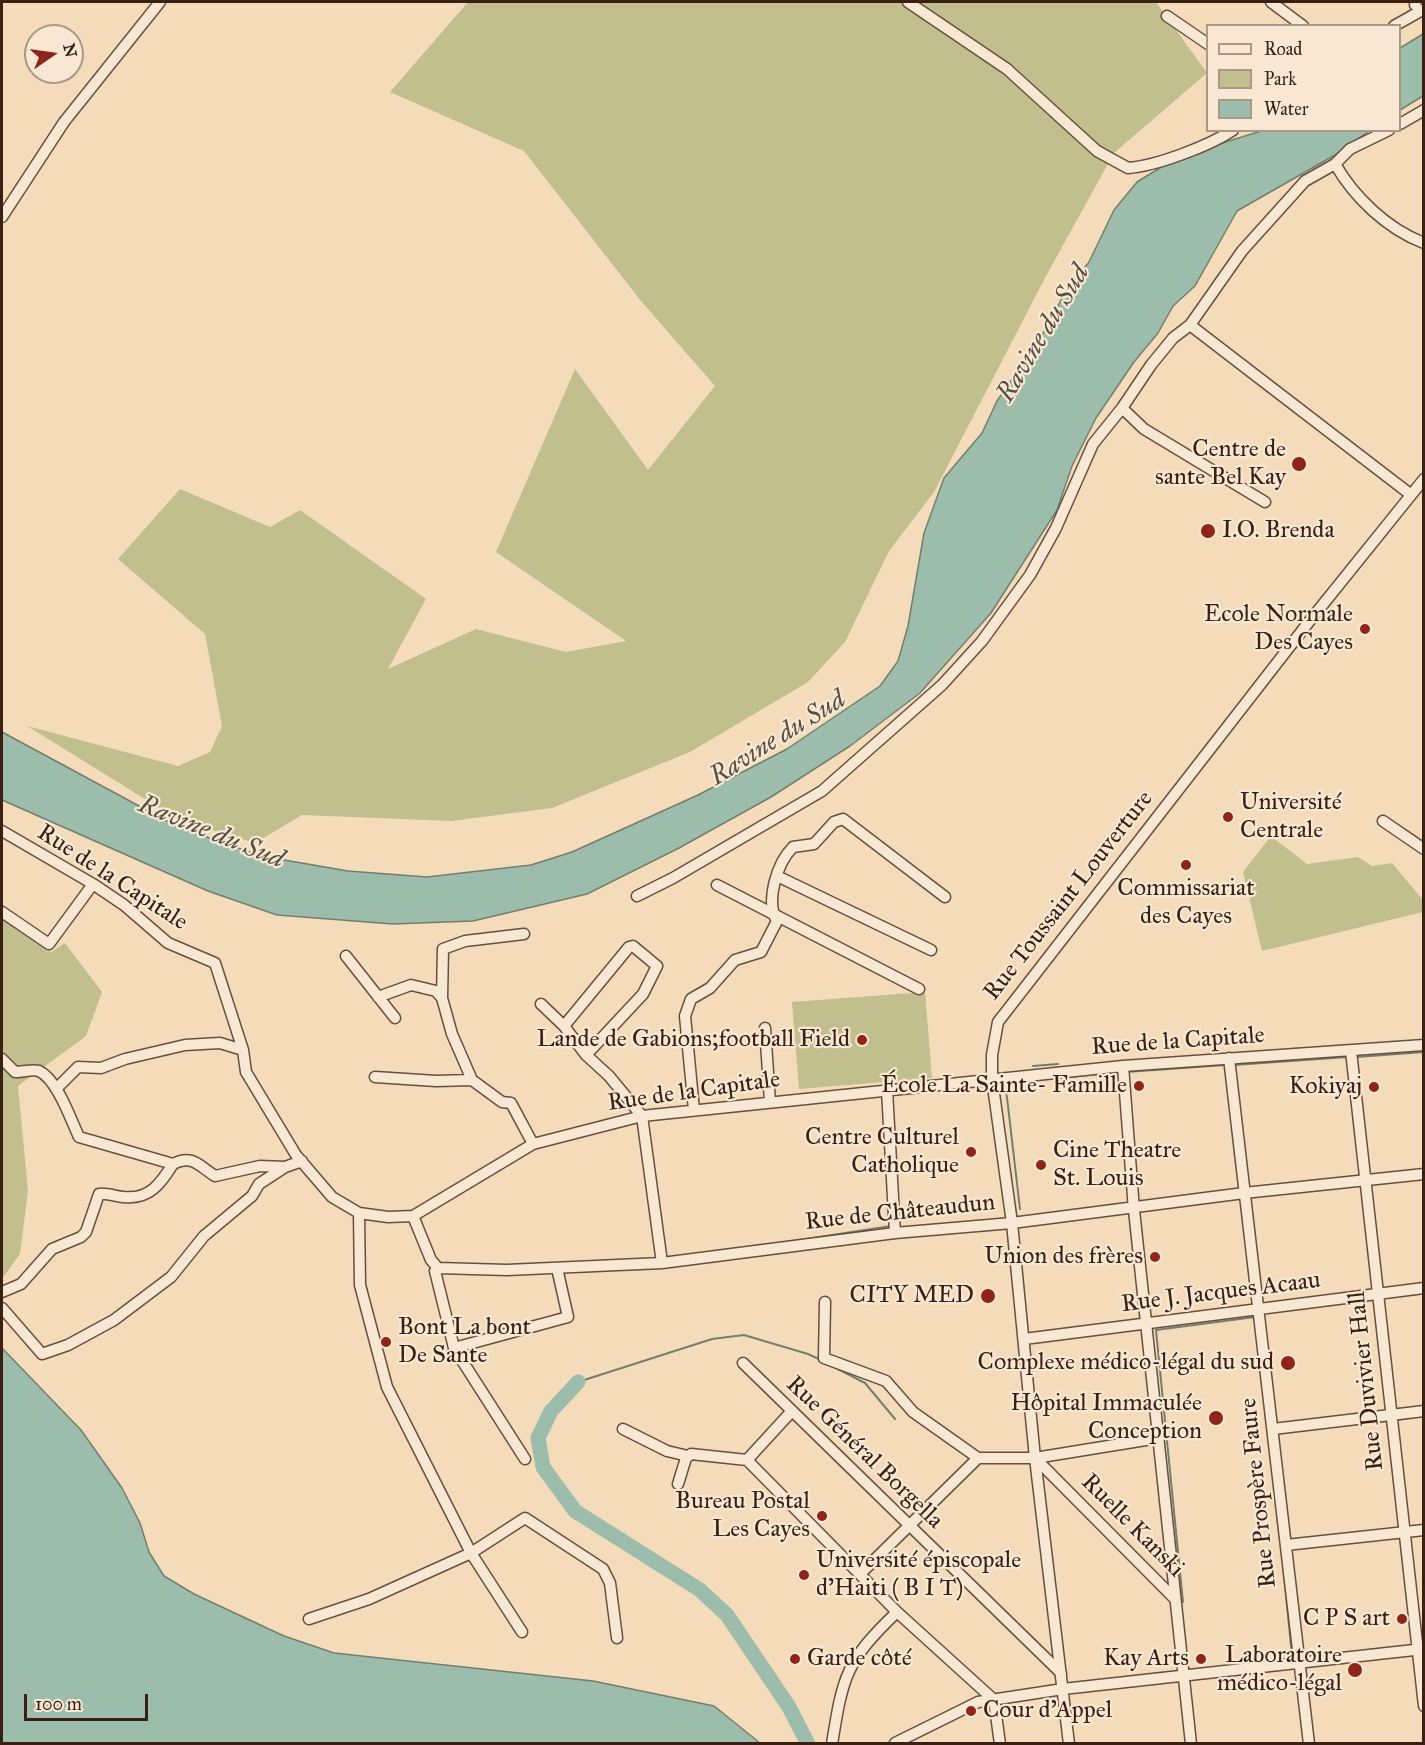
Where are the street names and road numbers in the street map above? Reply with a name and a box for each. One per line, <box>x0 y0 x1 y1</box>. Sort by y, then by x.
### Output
street label: Rue Toussaint Louverture <box>978 785 1160 1007</box>
street label: Rue de la Capitale <box>31 819 193 937</box>
street label: Rue de la Capitale <box>1090 1022 1266 1062</box>
street label: Rue de la Capitale <box>606 1066 782 1118</box>
street label: Rue de Châteaudun <box>804 1189 996 1237</box>
street label: Rue J. Jacques Acaau <box>1120 1266 1322 1320</box>
street label: Rue Duvivier Hall <box>1343 1290 1391 1472</box>
street label: Rue Général Borgella <box>779 1371 949 1535</box>
street label: Rue Prospère Faure <box>1235 1397 1283 1589</box>
street label: Ruelle Kanski <box>1074 1468 1190 1584</box>

